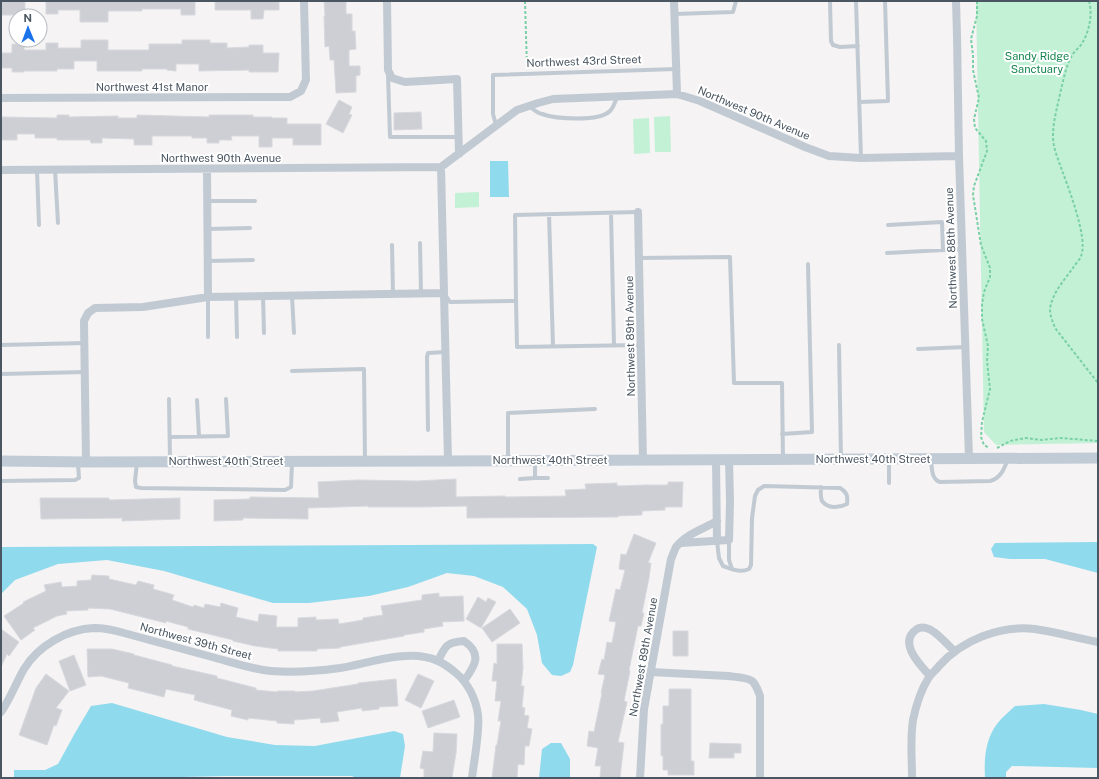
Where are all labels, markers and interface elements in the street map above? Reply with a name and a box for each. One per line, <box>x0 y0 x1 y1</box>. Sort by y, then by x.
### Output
north arrow <box>8 8 48 48</box>
text: N <box>23 12 32 24</box>
park label: Sandy Ridge Sanctuary <box>1005 50 1069 75</box>
street label: Northwest 43rd Street <box>526 53 642 69</box>
street label: Northwest 41st Manor <box>96 81 208 93</box>
street label: Northwest 90th Avenue <box>696 84 812 142</box>
street label: Northwest 90th Avenue <box>161 152 281 164</box>
street label: Northwest 88th Avenue <box>943 187 959 309</box>
street label: Northwest 89th Avenue <box>623 275 637 397</box>
street label: Northwest 40th Street <box>815 453 931 465</box>
street label: Northwest 40th Street <box>492 454 608 466</box>
street label: Northwest 40th Street <box>168 455 284 467</box>
street label: Northwest 89th Avenue <box>627 596 659 718</box>
street label: Northwest 39th Street <box>139 620 253 662</box>

